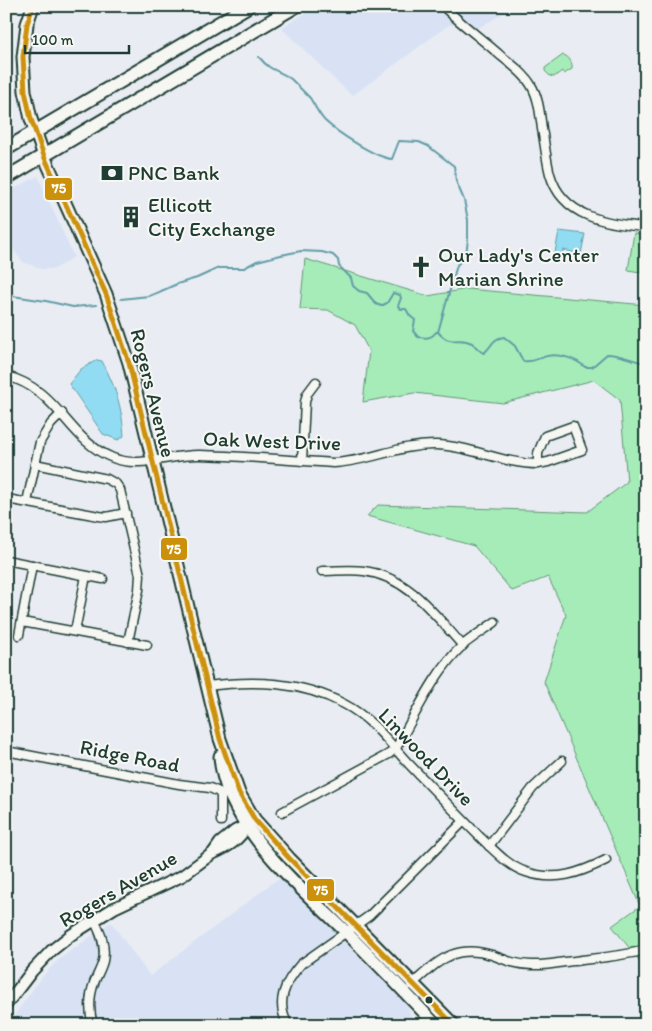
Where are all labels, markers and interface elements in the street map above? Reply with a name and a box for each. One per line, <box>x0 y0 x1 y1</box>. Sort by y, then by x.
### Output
scale bar <box>25 22 129 54</box>
text: 100 m <box>32 31 74 49</box>
bank icon: PNC Bank <box>99 160 125 186</box>
place label: PNC Bank <box>128 160 220 185</box>
line badge: 75 <box>44 177 73 201</box>
text: 75 <box>51 180 67 197</box>
place label: Ellicott City Exchange <box>148 192 276 241</box>
building icon: Ellicott City Exchange <box>118 204 144 230</box>
place label: Our Lady's Center Marian Shrine <box>438 242 600 291</box>
church icon: Our Lady's Center Marian Shrine <box>408 254 434 280</box>
street label: Rogers Avenue <box>125 326 182 460</box>
street label: Oak West Drive <box>203 426 341 455</box>
line badge: 75 <box>160 537 188 561</box>
text: 75 <box>166 541 182 558</box>
street label: Linwood Drive <box>373 702 479 811</box>
street label: Ridge Road <box>78 734 183 778</box>
street label: Rogers Avenue <box>54 845 181 932</box>
line badge: 75 <box>306 878 335 902</box>
text: 75 <box>313 882 329 899</box>
unlabelled marker <box>424 995 434 1005</box>

